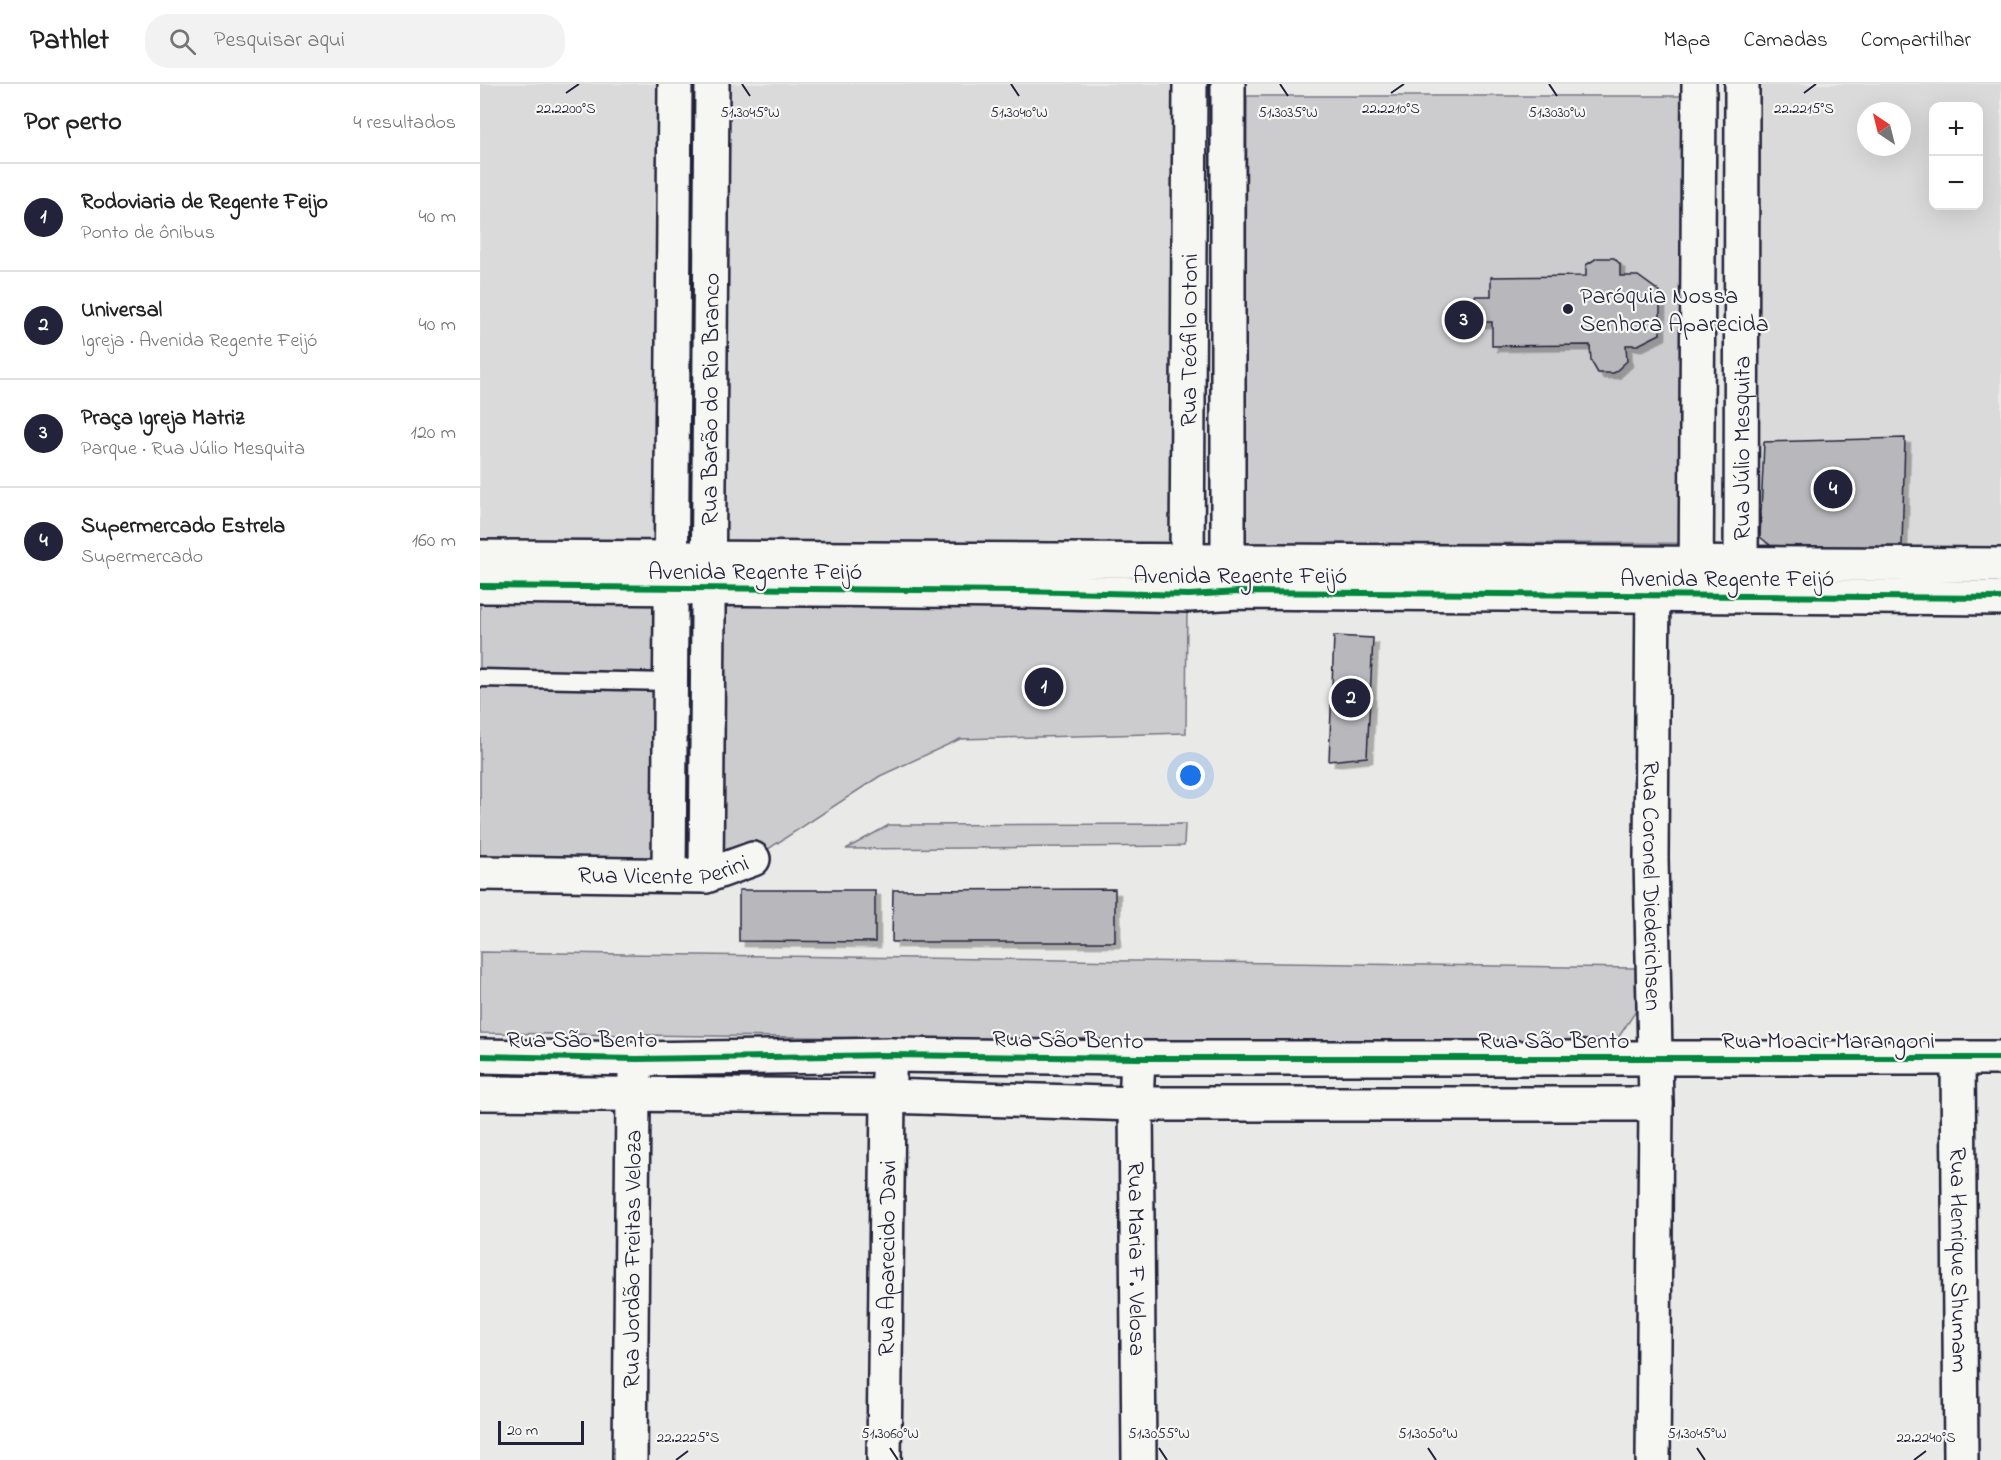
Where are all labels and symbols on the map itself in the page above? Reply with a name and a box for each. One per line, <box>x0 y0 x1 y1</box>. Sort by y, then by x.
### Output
text: 22.2200°S <box>536 98 596 120</box>
text: 22.2210°S <box>1362 98 1420 120</box>
text: 22.2215°S <box>1774 98 1834 120</box>
text: 51.3045°W <box>720 102 780 124</box>
text: 51.3040°W <box>990 102 1048 124</box>
text: 51.3035°W <box>1258 102 1318 124</box>
text: 51.3030°W <box>1528 102 1586 124</box>
north arrow <box>1857 102 1911 156</box>
street label: Rua Teófilo Otoni <box>1173 253 1209 427</box>
street label: Rua Barão do Rio Branco <box>694 273 731 526</box>
place label: Paróquia Nossa Senhora Aparecida <box>1580 280 1769 343</box>
pin: 3 <box>1444 298 1484 342</box>
marker: Paróquia Nossa Senhora Aparecida <box>1561 302 1575 316</box>
street label: Rua Júlio Mesquita <box>1726 356 1761 540</box>
pin: 4 <box>1814 466 1852 512</box>
street label: Avenida Regente Feijó <box>648 556 862 591</box>
street label: Avenida Regente Feijó <box>1133 560 1347 595</box>
street label: Avenida Regente Feijó <box>1620 563 1834 598</box>
pin: 1 <box>1024 664 1064 710</box>
pin: 2 <box>1332 676 1370 720</box>
your location <box>1176 761 1205 790</box>
street label: Rua Coronel Diederichsen <box>1631 761 1669 1011</box>
street label: Rua Vicente Perini <box>578 847 754 896</box>
street label: Rua São Bento <box>992 1023 1144 1060</box>
street label: Rua São Bento <box>506 1024 658 1059</box>
street label: Rua São Bento <box>1478 1025 1630 1060</box>
street label: Rua Moacir Marangoni <box>1721 1025 1935 1060</box>
street label: Rua Jordão Freitas Veloza <box>616 1130 653 1389</box>
street label: Rua Henrique Shumam <box>1939 1147 1975 1373</box>
street label: Rua Aparecido Davi <box>870 1160 907 1356</box>
street label: Rua Maria F. Velosa <box>1116 1162 1153 1356</box>
scale bar <box>498 1418 584 1446</box>
text: 51.3060°W <box>861 1423 919 1445</box>
text: 51.3055°W <box>1128 1423 1190 1445</box>
text: 51.3050°W <box>1398 1423 1458 1445</box>
text: 51.3045°W <box>1667 1423 1727 1445</box>
text: 22.2225°S <box>657 1427 720 1449</box>
text: 22.2240°S <box>1896 1427 1956 1449</box>

